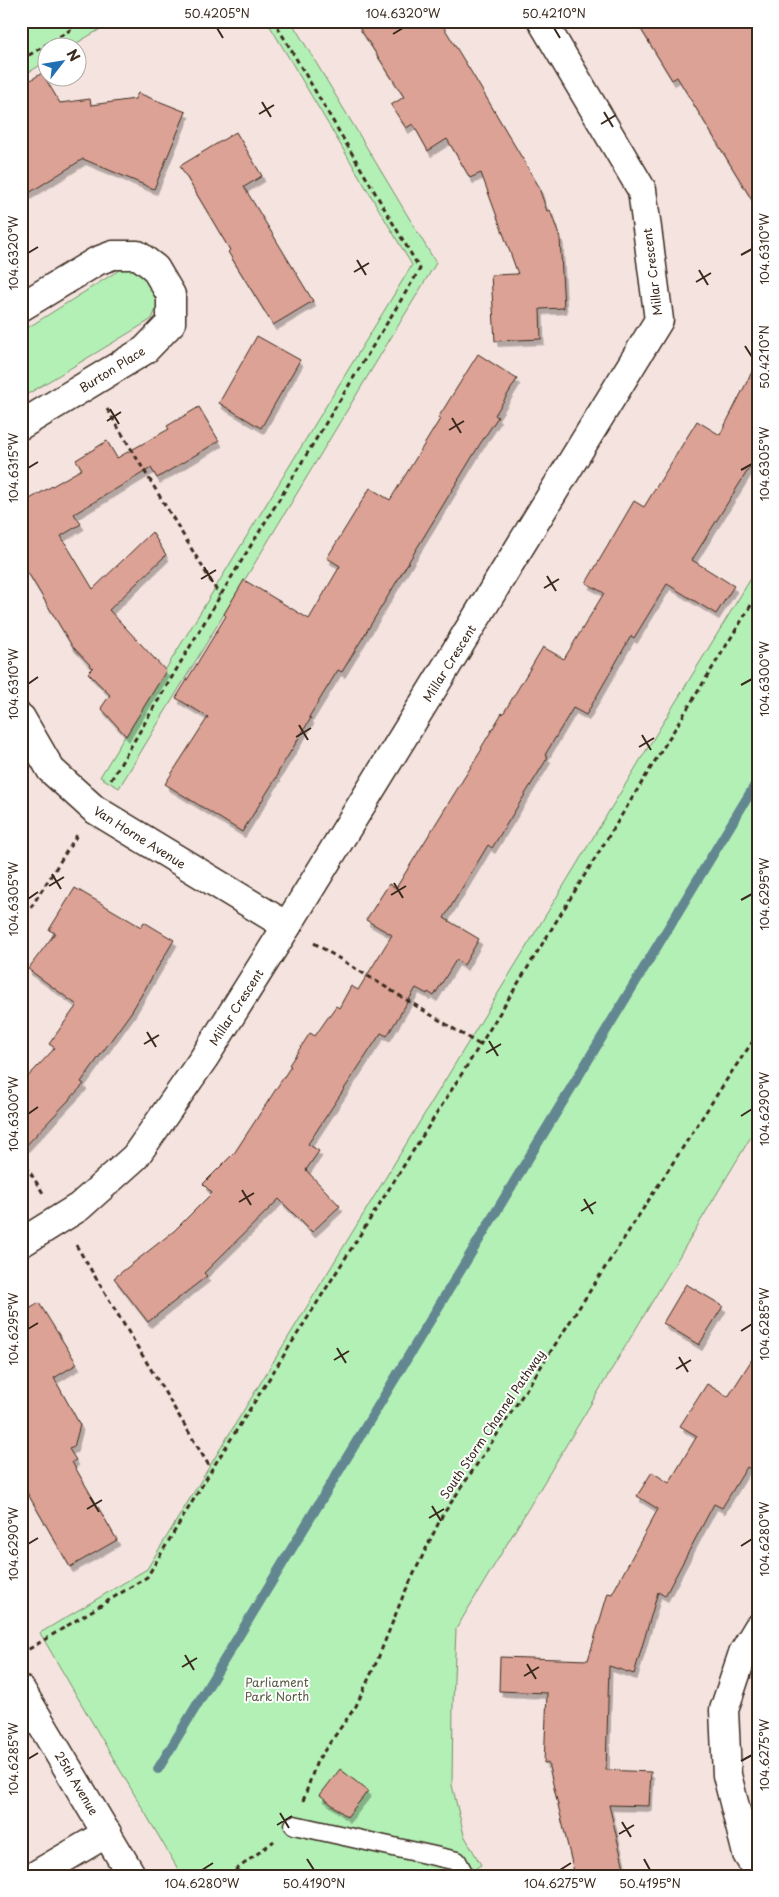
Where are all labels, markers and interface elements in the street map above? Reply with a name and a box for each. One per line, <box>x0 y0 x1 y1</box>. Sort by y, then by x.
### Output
text: 50.4205°N <box>184 4 250 22</box>
text: 104.6320°W <box>366 4 441 22</box>
text: 50.4210°N <box>522 4 586 22</box>
north arrow <box>38 38 88 88</box>
text: N <box>62 45 85 65</box>
text: 104.6310°W <box>755 213 773 285</box>
text: 104.6320°W <box>4 215 22 290</box>
street label: Millar Crescent <box>638 227 666 317</box>
text: 50.4210°N <box>755 325 773 389</box>
street label: Burton Place <box>76 342 148 396</box>
text: 104.6305°W <box>755 426 773 501</box>
text: 104.6315°W <box>4 432 22 503</box>
street label: Millar Crescent <box>418 621 480 705</box>
text: 104.6300°W <box>755 641 773 717</box>
text: 104.6310°W <box>4 648 22 720</box>
street label: Van Horne Avenue <box>90 801 190 873</box>
text: 104.6295°W <box>755 857 773 930</box>
text: 104.6305°W <box>4 861 22 936</box>
street label: Millar Crescent <box>204 965 268 1049</box>
text: 104.6290°W <box>755 1071 773 1146</box>
text: 104.6300°W <box>4 1076 22 1152</box>
text: 104.6285°W <box>755 1287 773 1361</box>
text: 104.6295°W <box>4 1292 22 1365</box>
street label: South Storm Channel Pathway <box>435 1346 549 1502</box>
text: 104.6280°W <box>755 1501 773 1576</box>
text: 104.6290°W <box>4 1506 22 1581</box>
park label: Parliament Park North <box>245 1673 309 1705</box>
text: 104.6275°W <box>755 1718 773 1791</box>
text: 104.6285°W <box>4 1722 22 1796</box>
street label: 25th Avenue <box>51 1748 103 1819</box>
text: 104.6280°W <box>165 1874 240 1892</box>
text: 50.4190°N <box>283 1874 345 1892</box>
text: 104.6275°W <box>524 1874 597 1892</box>
text: 50.4195°N <box>619 1874 681 1892</box>

